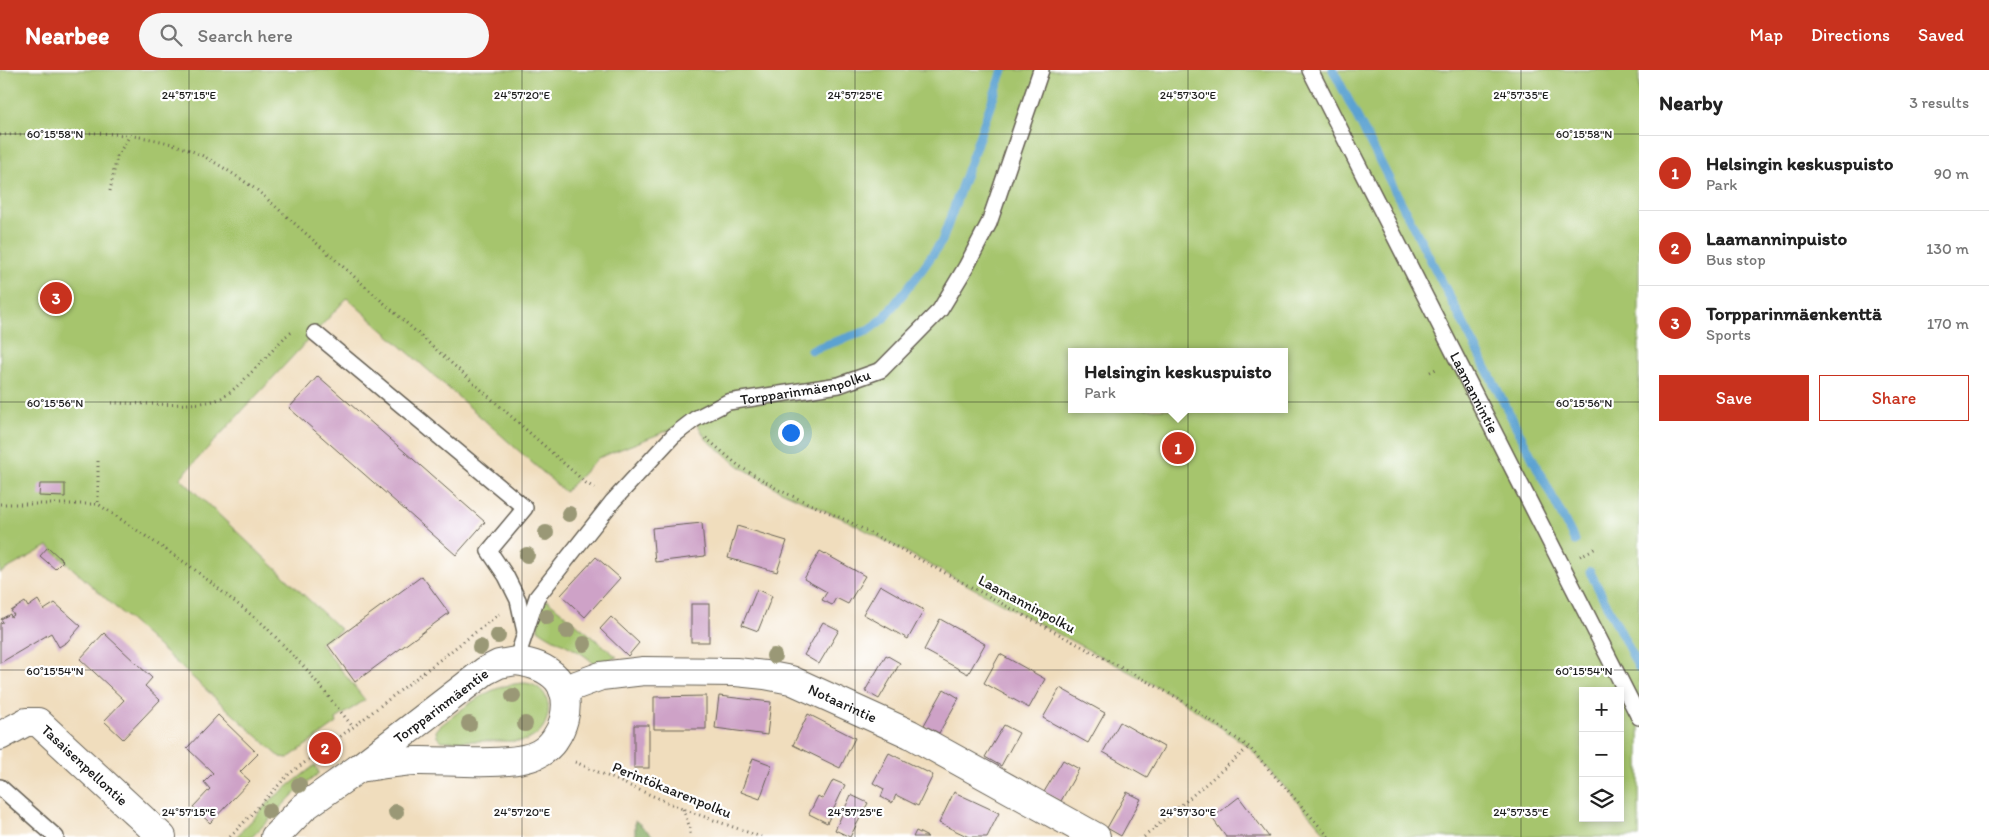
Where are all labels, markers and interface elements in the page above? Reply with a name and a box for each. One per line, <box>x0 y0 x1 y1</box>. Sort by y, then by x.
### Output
search box <box>139 13 489 58</box>
text: Nearbee <box>25 21 109 50</box>
icon: search <box>157 21 185 49</box>
text: Search here <box>197 24 293 47</box>
text: Map <box>1750 24 1783 46</box>
text: Directions <box>1811 24 1890 46</box>
text: Saved <box>1918 24 1964 46</box>
text: 24°57'15"E <box>162 88 217 102</box>
text: 24°57'20"E <box>494 88 550 102</box>
text: 24°57'25"E <box>827 88 883 102</box>
text: 24°57'30"E <box>1160 88 1217 102</box>
text: 24°57'35"E <box>1493 88 1549 102</box>
text: Nearby <box>1659 90 1723 115</box>
text: 3 results <box>1909 93 1969 112</box>
text: 60°15'58"N <box>27 127 83 141</box>
text: 60°15'58"N <box>1556 127 1612 141</box>
text: Helsingin keskuspuisto <box>1706 152 1893 175</box>
text: 1 <box>1671 164 1679 183</box>
text: 90 m <box>1934 164 1969 183</box>
text: Park <box>1706 175 1737 194</box>
text: Laamanninpuisto <box>1706 227 1847 250</box>
text: 2 <box>1671 239 1679 258</box>
text: 130 m <box>1926 239 1969 258</box>
text: Bus stop <box>1706 250 1766 269</box>
pin: 3 <box>40 279 72 317</box>
text: Torpparinmäenkenttä <box>1706 302 1882 325</box>
text: 3 <box>1671 314 1679 333</box>
text: 170 m <box>1927 314 1969 333</box>
text: Sports <box>1706 325 1751 344</box>
popup <box>1068 348 1288 413</box>
street label: Laamannintie <box>1446 349 1502 436</box>
text: Helsingin keskuspuisto <box>1084 360 1272 383</box>
street label: Torpparinmäenpolku <box>739 365 874 409</box>
button: Save <box>1659 375 1809 421</box>
button: Share <box>1819 375 1969 421</box>
text: Park <box>1084 383 1116 402</box>
text: 60°15'56"N <box>27 396 83 410</box>
text: 60°15'56"N <box>1556 396 1612 410</box>
your location <box>778 420 804 446</box>
pin: 1 <box>1162 429 1194 467</box>
street label: Laamanninpolku <box>975 571 1079 637</box>
text: 60°15'54"N <box>26 664 84 678</box>
text: 60°15'54"N <box>1555 664 1613 678</box>
street label: Torpparinmäentie <box>390 665 492 747</box>
street label: Notaarintie <box>805 680 880 727</box>
map controls <box>1579 687 1624 822</box>
button: + <box>1579 687 1624 732</box>
street label: Tasaisenpellontie <box>38 721 131 810</box>
pin: 2 <box>309 729 341 767</box>
button: − <box>1579 732 1624 777</box>
street label: Perintökaarenpolku <box>610 758 734 822</box>
button: layers <box>1579 777 1624 822</box>
text: 24°57'15"E <box>162 805 217 819</box>
text: 24°57'20"E <box>494 805 550 819</box>
text: 24°57'25"E <box>827 805 883 819</box>
text: 24°57'30"E <box>1160 805 1217 819</box>
text: 24°57'35"E <box>1493 805 1549 819</box>

